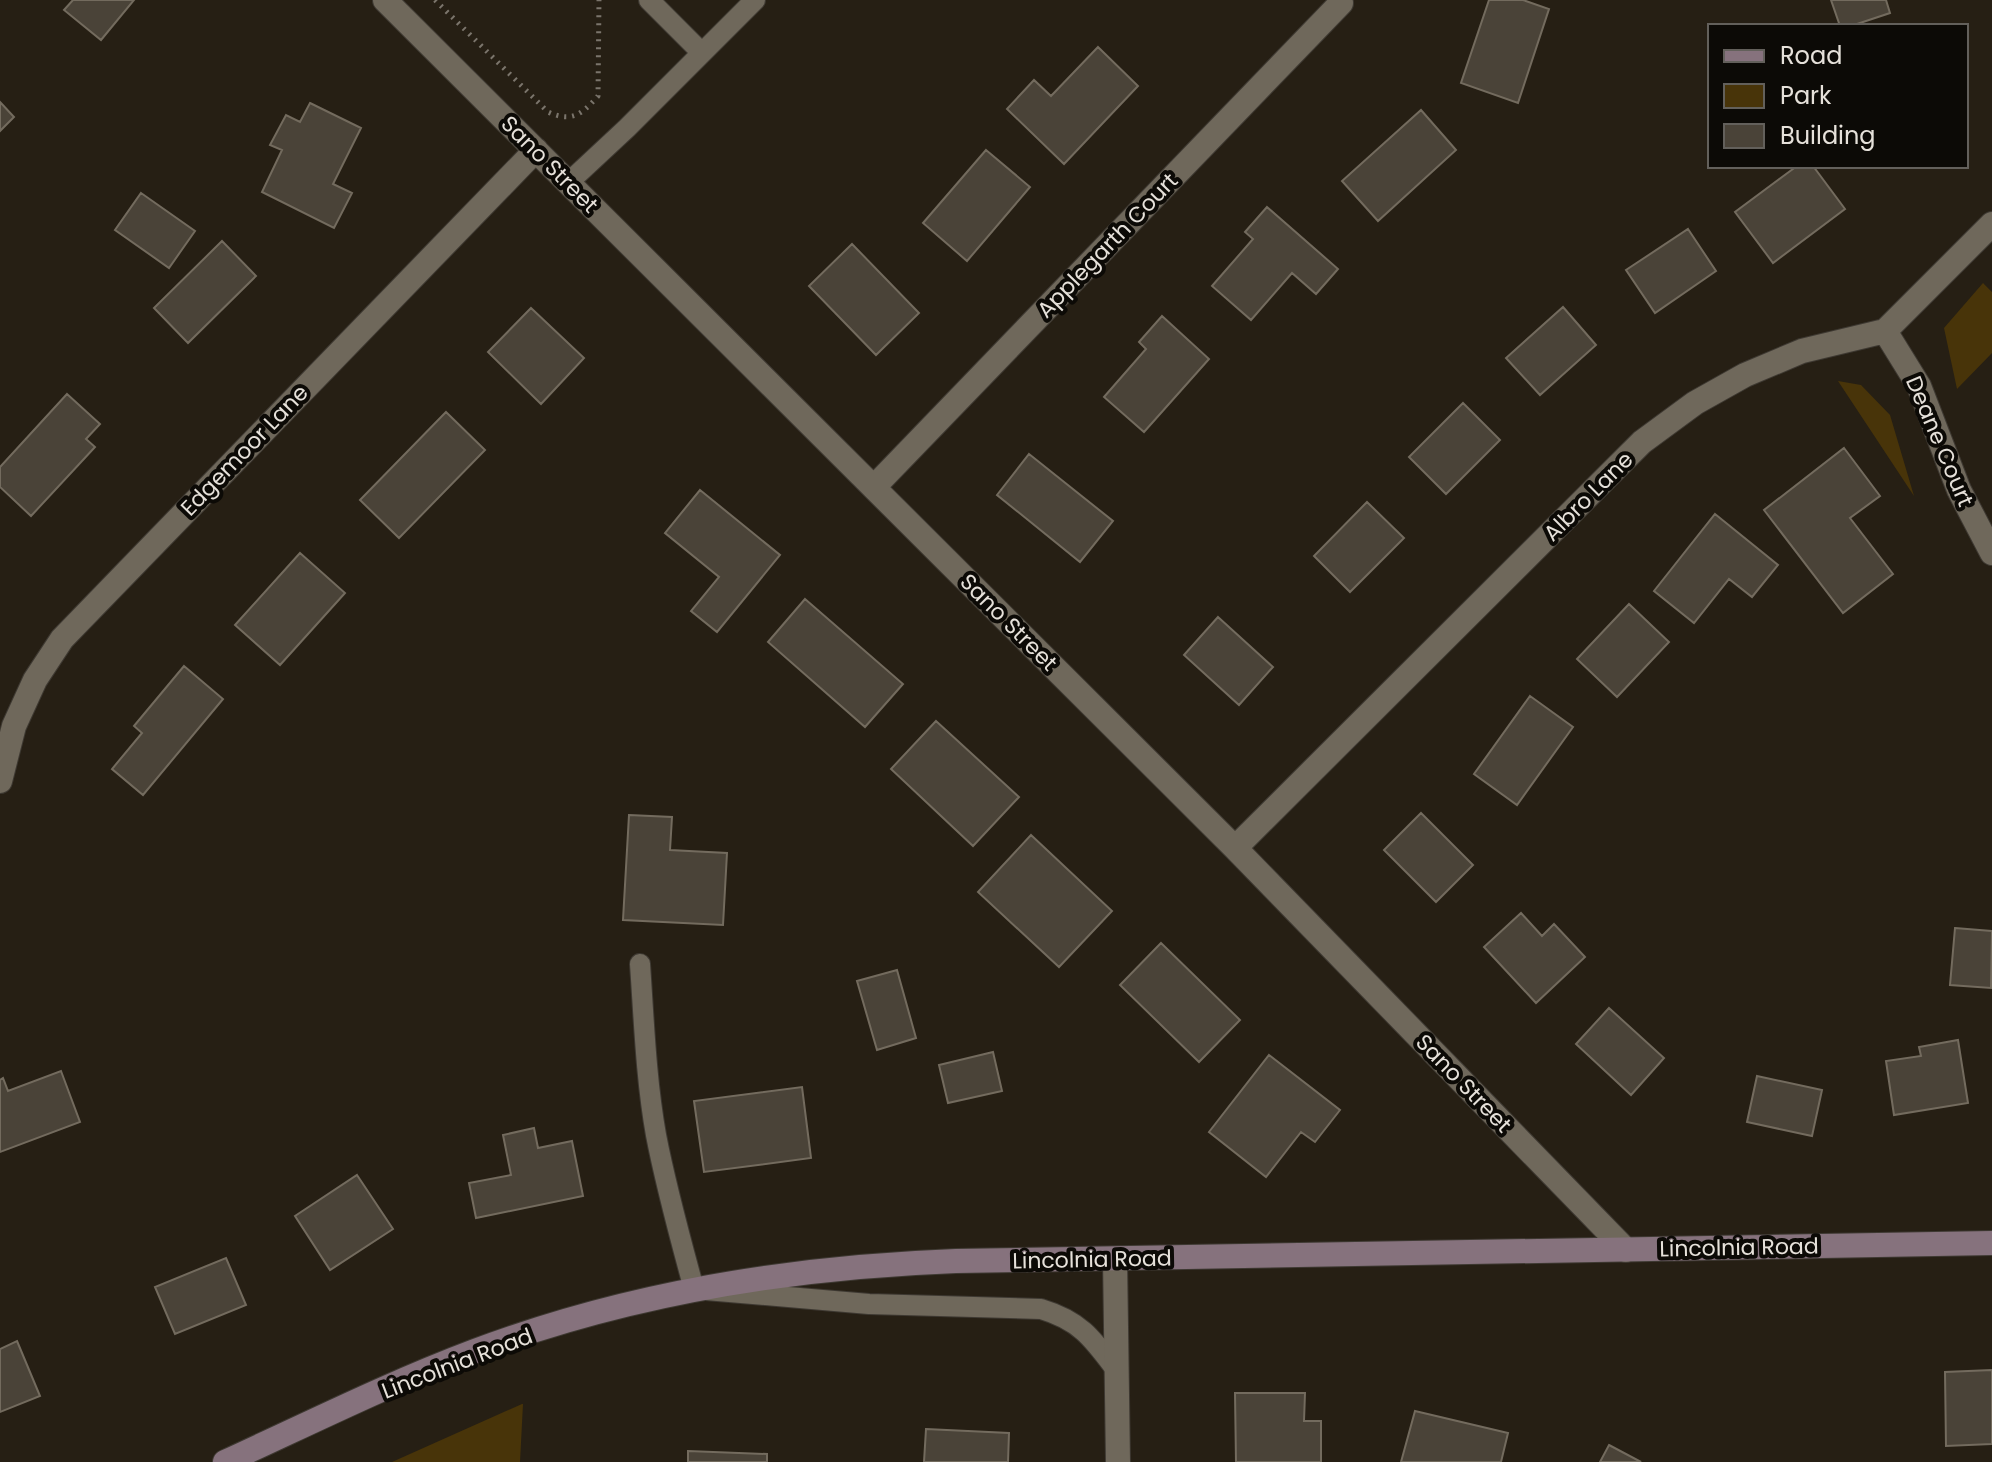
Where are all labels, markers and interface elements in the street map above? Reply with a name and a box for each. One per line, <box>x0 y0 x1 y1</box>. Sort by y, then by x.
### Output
legend <box>1708 24 1968 168</box>
text: Road <box>1780 39 1842 72</box>
text: Park <box>1780 79 1832 112</box>
street label: Sano Street <box>494 109 605 220</box>
text: Building <box>1780 119 1876 152</box>
street label: Applegarth Court <box>1030 166 1185 325</box>
street label: Deane Court <box>1898 371 1981 511</box>
street label: Edgemoor Lane <box>174 378 315 523</box>
street label: Albro Lane <box>1537 445 1640 548</box>
street label: Sano Street <box>953 567 1064 678</box>
street label: Sano Street <box>1409 1027 1519 1140</box>
street label: Lincolnia Road <box>1659 1231 1819 1264</box>
street label: Lincolnia Road <box>1012 1243 1172 1276</box>
street label: Lincolnia Road <box>377 1320 537 1406</box>

